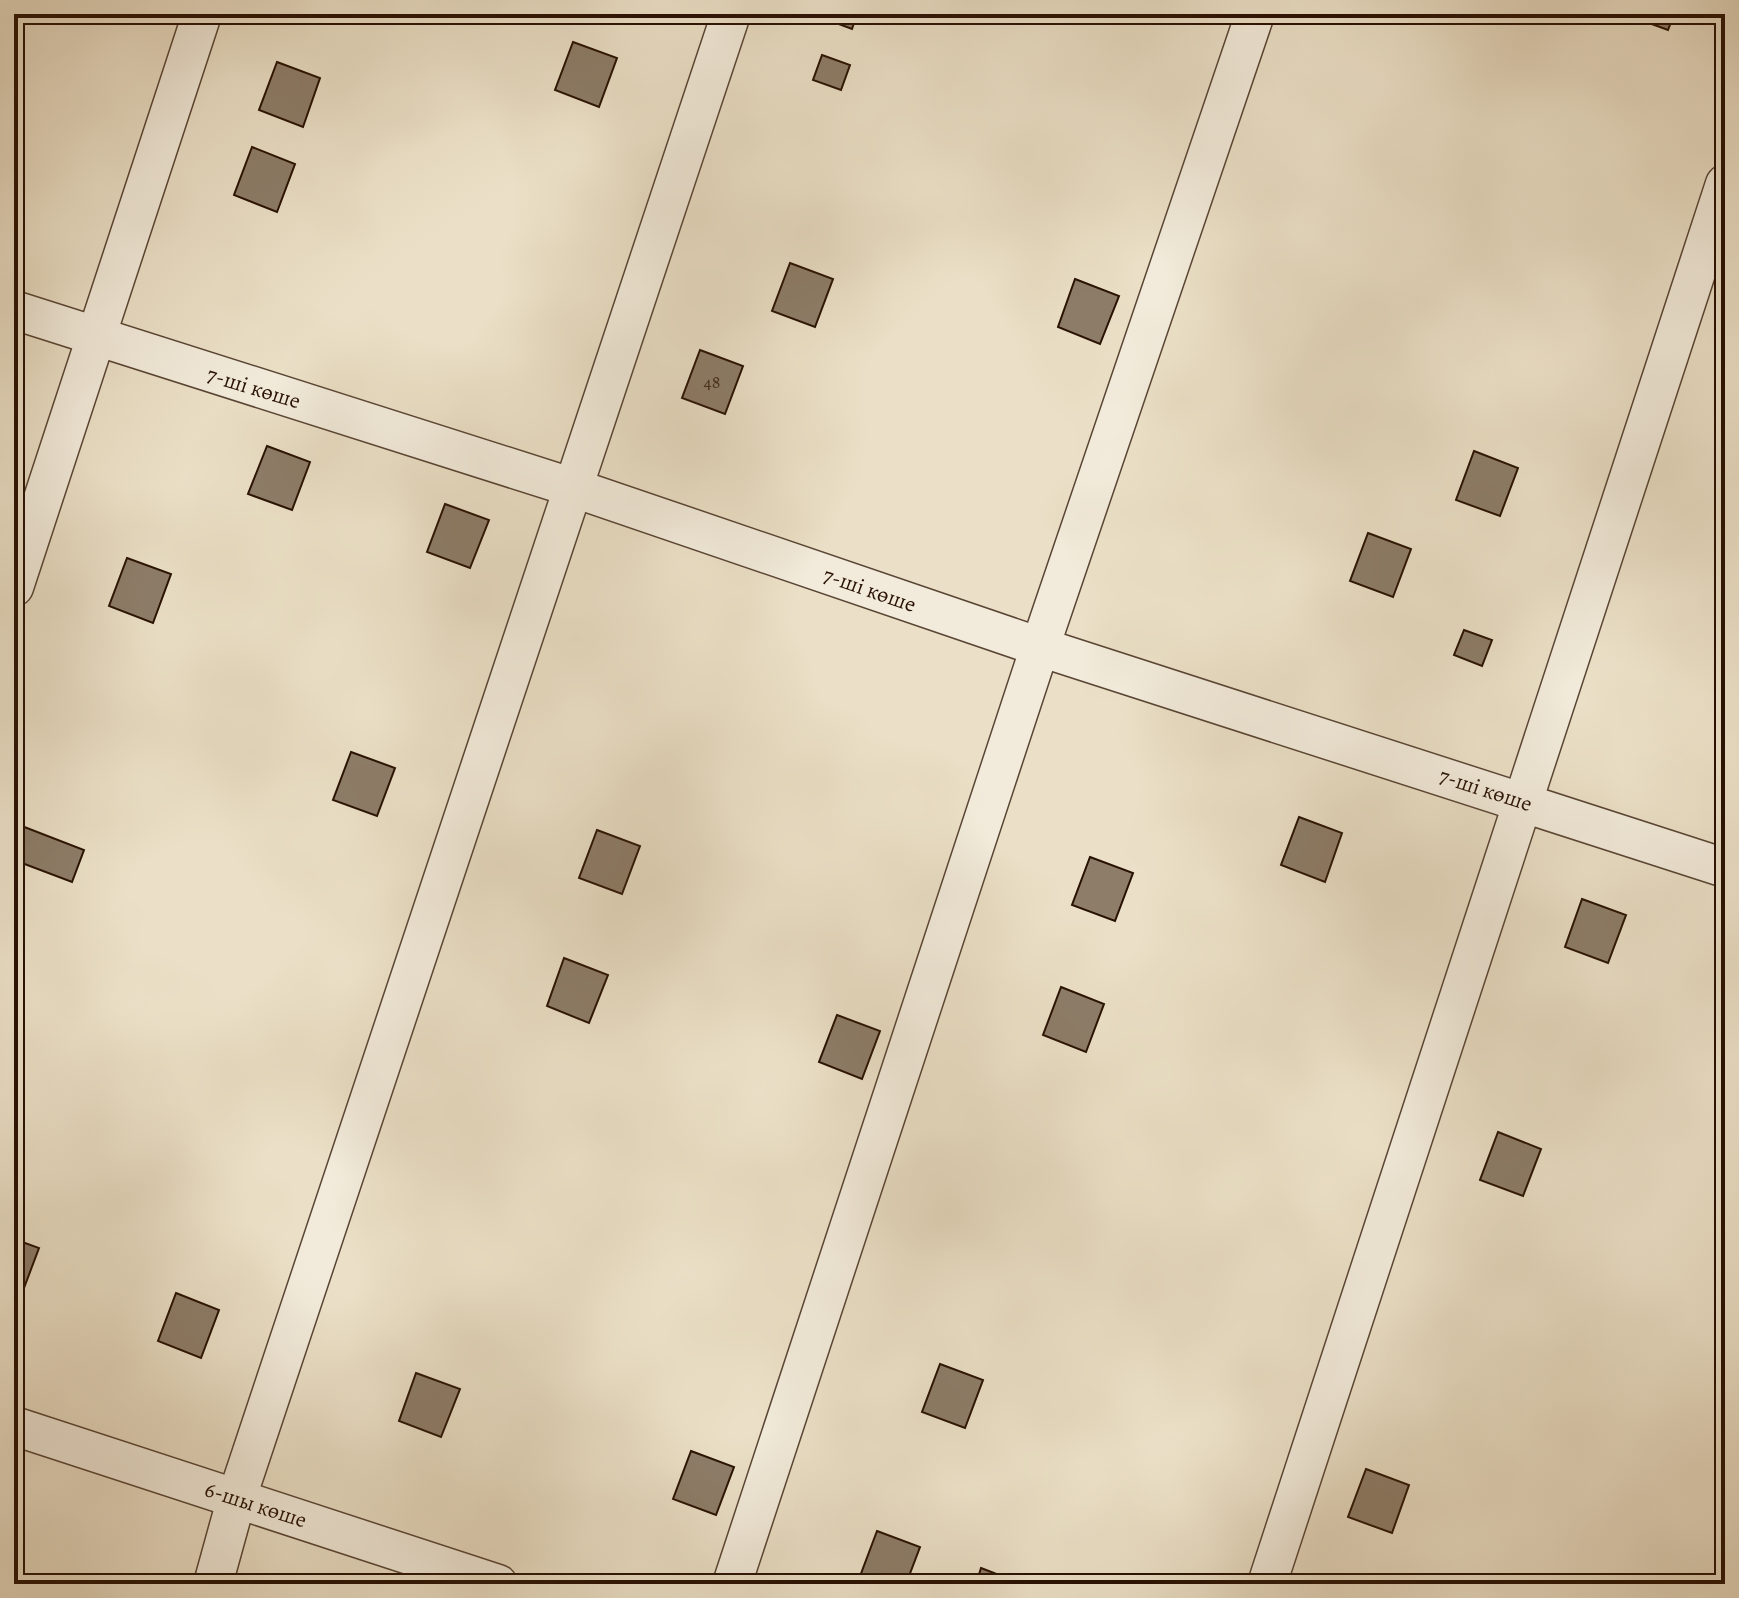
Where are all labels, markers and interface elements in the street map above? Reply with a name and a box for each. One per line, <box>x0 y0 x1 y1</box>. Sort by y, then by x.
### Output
street label: 7-ші көше <box>203 360 304 416</box>
house number: 48 <box>704 370 720 394</box>
street label: 7-ші көше <box>819 560 920 620</box>
street label: 7-ші көше <box>1435 761 1536 819</box>
street label: 6-шы көше <box>201 1474 311 1536</box>

